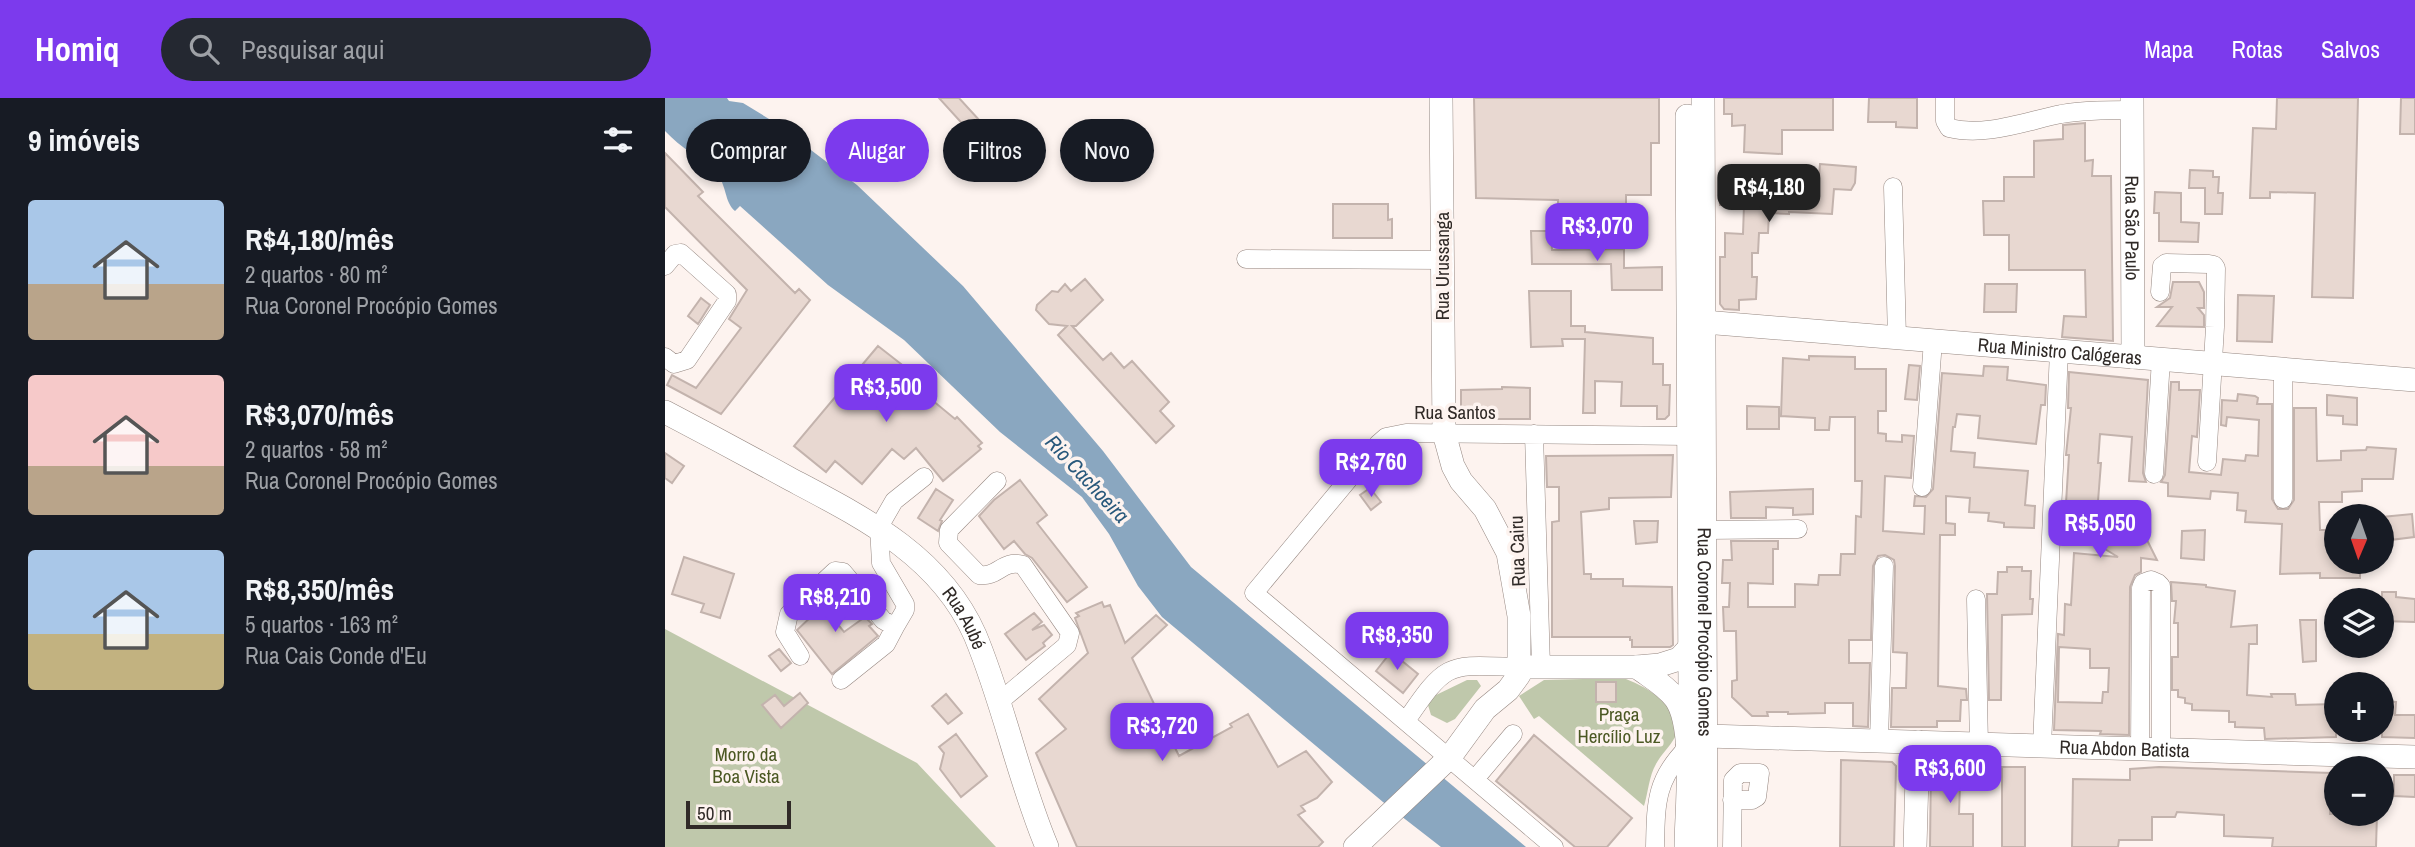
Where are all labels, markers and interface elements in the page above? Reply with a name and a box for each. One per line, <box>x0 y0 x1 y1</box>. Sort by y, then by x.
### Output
search box <box>161 18 651 81</box>
text: Homiq <box>35 27 119 71</box>
icon: search <box>185 30 223 68</box>
text: Pesquisar aqui <box>241 32 385 67</box>
text: Mapa <box>2144 33 2194 65</box>
text: Rotas <box>2232 33 2283 65</box>
text: Salvos <box>2321 33 2380 65</box>
chip: Comprar <box>686 119 811 182</box>
chip: Alugar <box>825 119 929 182</box>
chip: Filtros <box>943 119 1046 182</box>
chip: Novo <box>1060 119 1154 182</box>
text: 9 imóveis <box>28 120 140 160</box>
icon: filters <box>599 121 637 159</box>
pin: R$4,180 <box>1704 164 1834 224</box>
text: R$4,180 <box>1733 171 1805 202</box>
street label: Rua São Paulo <box>2119 175 2146 281</box>
pin: R$3,070 <box>1532 204 1662 263</box>
text: R$3,070 <box>1561 210 1633 241</box>
street label: Rua Urussanga <box>1429 212 1455 320</box>
text: R$4,180/mês <box>245 219 394 259</box>
icon: home <box>84 228 168 312</box>
text: 2 quartos · 80 m² <box>245 259 388 290</box>
text: Rua Coronel Procópio Gomes <box>245 290 498 321</box>
street label: Rua Ministro Calógeras <box>1977 331 2143 371</box>
pin: R$3,500 <box>821 364 951 424</box>
text: R$3,500 <box>850 371 922 402</box>
text: R$3,070/mês <box>245 394 394 434</box>
street label: Rua Santos <box>1414 399 1496 425</box>
icon: home <box>84 403 168 487</box>
water label: Rio Cachoeira <box>1039 428 1136 529</box>
text: 2 quartos · 58 m² <box>245 434 388 465</box>
pin: R$2,760 <box>1306 440 1436 499</box>
text: R$2,760 <box>1335 446 1407 477</box>
text: Rua Coronel Procópio Gomes <box>245 465 498 496</box>
pin: R$5,050 <box>2035 500 2165 560</box>
north arrow <box>2324 504 2394 574</box>
map controls <box>2324 504 2394 826</box>
text: R$5,050 <box>2064 507 2136 538</box>
street label: Rua Cairu <box>1503 515 1531 587</box>
street label: Rua Coronel Procópio Gomes <box>1692 527 1719 737</box>
text: R$8,350/mês <box>245 569 394 609</box>
pin: R$8,210 <box>770 574 900 634</box>
icon: home <box>84 578 168 662</box>
text: R$8,210 <box>799 581 871 612</box>
street label: Rua Aubé <box>937 581 992 653</box>
button: layers <box>2324 588 2394 658</box>
text: 5 quartos · 163 m² <box>245 609 398 640</box>
pin: R$8,350 <box>1332 612 1462 672</box>
text: R$8,350 <box>1361 619 1433 650</box>
text: Rua Cais Conde d'Eu <box>245 640 427 671</box>
button: + <box>2324 672 2394 742</box>
park label: Praça Hercílio Luz <box>1577 701 1661 749</box>
pin: R$3,720 <box>1097 704 1227 763</box>
text: R$3,720 <box>1126 710 1198 741</box>
street label: Rua Abdon Batista <box>2059 733 2190 763</box>
park label: Morro da Boa Vista <box>712 741 780 789</box>
pin: R$3,600 <box>1885 746 2015 805</box>
text: R$3,600 <box>1914 752 1986 783</box>
button: − <box>2324 756 2394 826</box>
scale bar <box>686 798 791 830</box>
text: 50 m <box>697 800 732 826</box>

